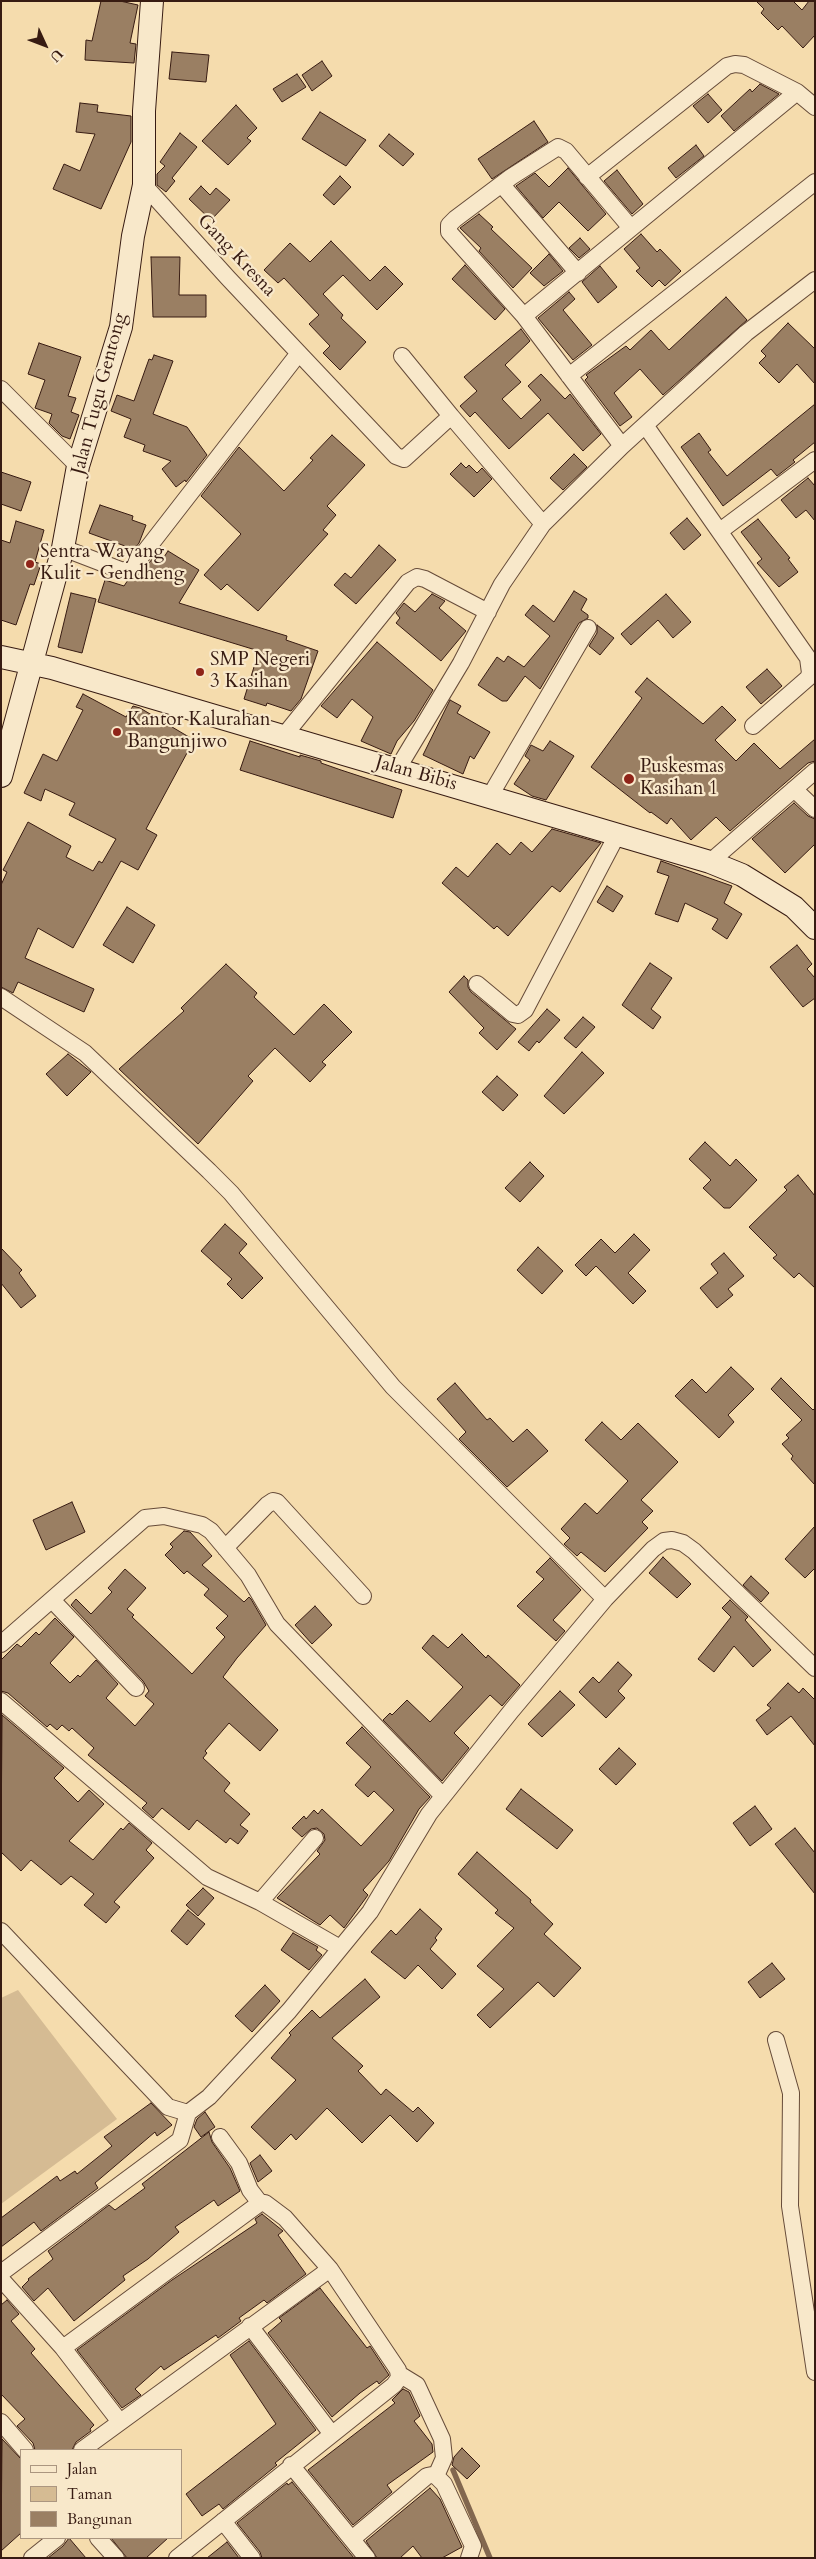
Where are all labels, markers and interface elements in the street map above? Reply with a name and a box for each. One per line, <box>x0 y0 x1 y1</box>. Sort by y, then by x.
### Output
north arrow <box>20 20 70 70</box>
text: U <box>45 45 67 66</box>
street label: Gang Kresna <box>192 210 280 302</box>
street label: Jalan Tugu Gentong <box>67 311 133 477</box>
place label: Sentra Wayang Kulit - Gendheng <box>40 542 185 586</box>
marker: Sentra Wayang Kulit - Gendheng <box>24 558 36 570</box>
place label: SMP Negeri 3 Kasihan <box>210 650 310 694</box>
marker: SMP Negeri 3 Kasihan <box>194 666 206 678</box>
place label: Kantor Kalurahan Bangunjiwo <box>127 710 271 754</box>
marker: Kantor Kalurahan Bangunjiwo <box>111 726 123 738</box>
street label: Jalan Bibis <box>373 752 459 796</box>
place label: Puskesmas Kasihan 1 <box>640 757 724 801</box>
marker: Puskesmas Kasihan 1 <box>622 772 636 786</box>
legend <box>20 2449 182 2539</box>
text: Jalan <box>67 2459 97 2479</box>
text: Taman <box>67 2484 112 2504</box>
text: Bangunan <box>67 2509 132 2529</box>

